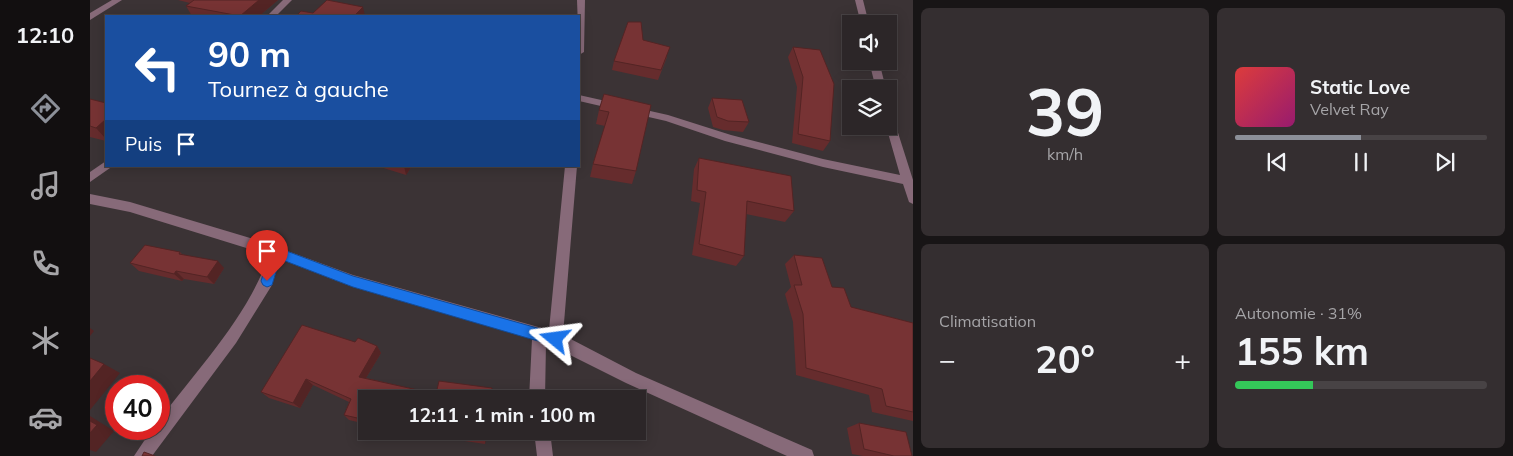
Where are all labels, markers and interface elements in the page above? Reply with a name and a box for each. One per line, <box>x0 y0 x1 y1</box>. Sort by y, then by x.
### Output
map controls <box>842 15 897 135</box>
button: sound <box>842 15 897 70</box>
text: 12:10 <box>16 21 74 49</box>
text: 90 m <box>208 32 291 76</box>
icon: left <box>125 35 190 100</box>
text: 39 <box>1026 71 1104 152</box>
text: Tournez à gauche <box>208 75 389 103</box>
text: Static Love <box>1310 75 1410 99</box>
button: layers <box>842 80 897 135</box>
icon: directions <box>28 91 63 126</box>
text: Velvet Ray <box>1310 99 1389 119</box>
icon: arrive <box>172 130 200 158</box>
text: Puis <box>125 132 162 156</box>
text: km/h <box>1047 144 1083 164</box>
icon: previous <box>1263 148 1291 176</box>
icon: pause <box>1347 148 1375 176</box>
icon: next <box>1431 148 1459 176</box>
icon: music <box>28 168 63 203</box>
pin <box>246 230 288 281</box>
icon: arrive <box>253 237 281 265</box>
icon: phone <box>28 246 63 281</box>
text: Autonomie · 31% <box>1235 303 1362 323</box>
text: Climatisation <box>939 311 1036 331</box>
position arrow <box>528 312 580 364</box>
icon: climate <box>28 323 63 358</box>
text: 155 km <box>1235 327 1369 375</box>
text: 20° <box>1035 335 1095 383</box>
text: − <box>939 342 956 377</box>
text: + <box>1174 342 1191 377</box>
speed limit sign: 40 <box>105 375 170 440</box>
icon: car <box>28 400 63 435</box>
text: 12:11 · 1 min · 100 m <box>408 403 596 427</box>

